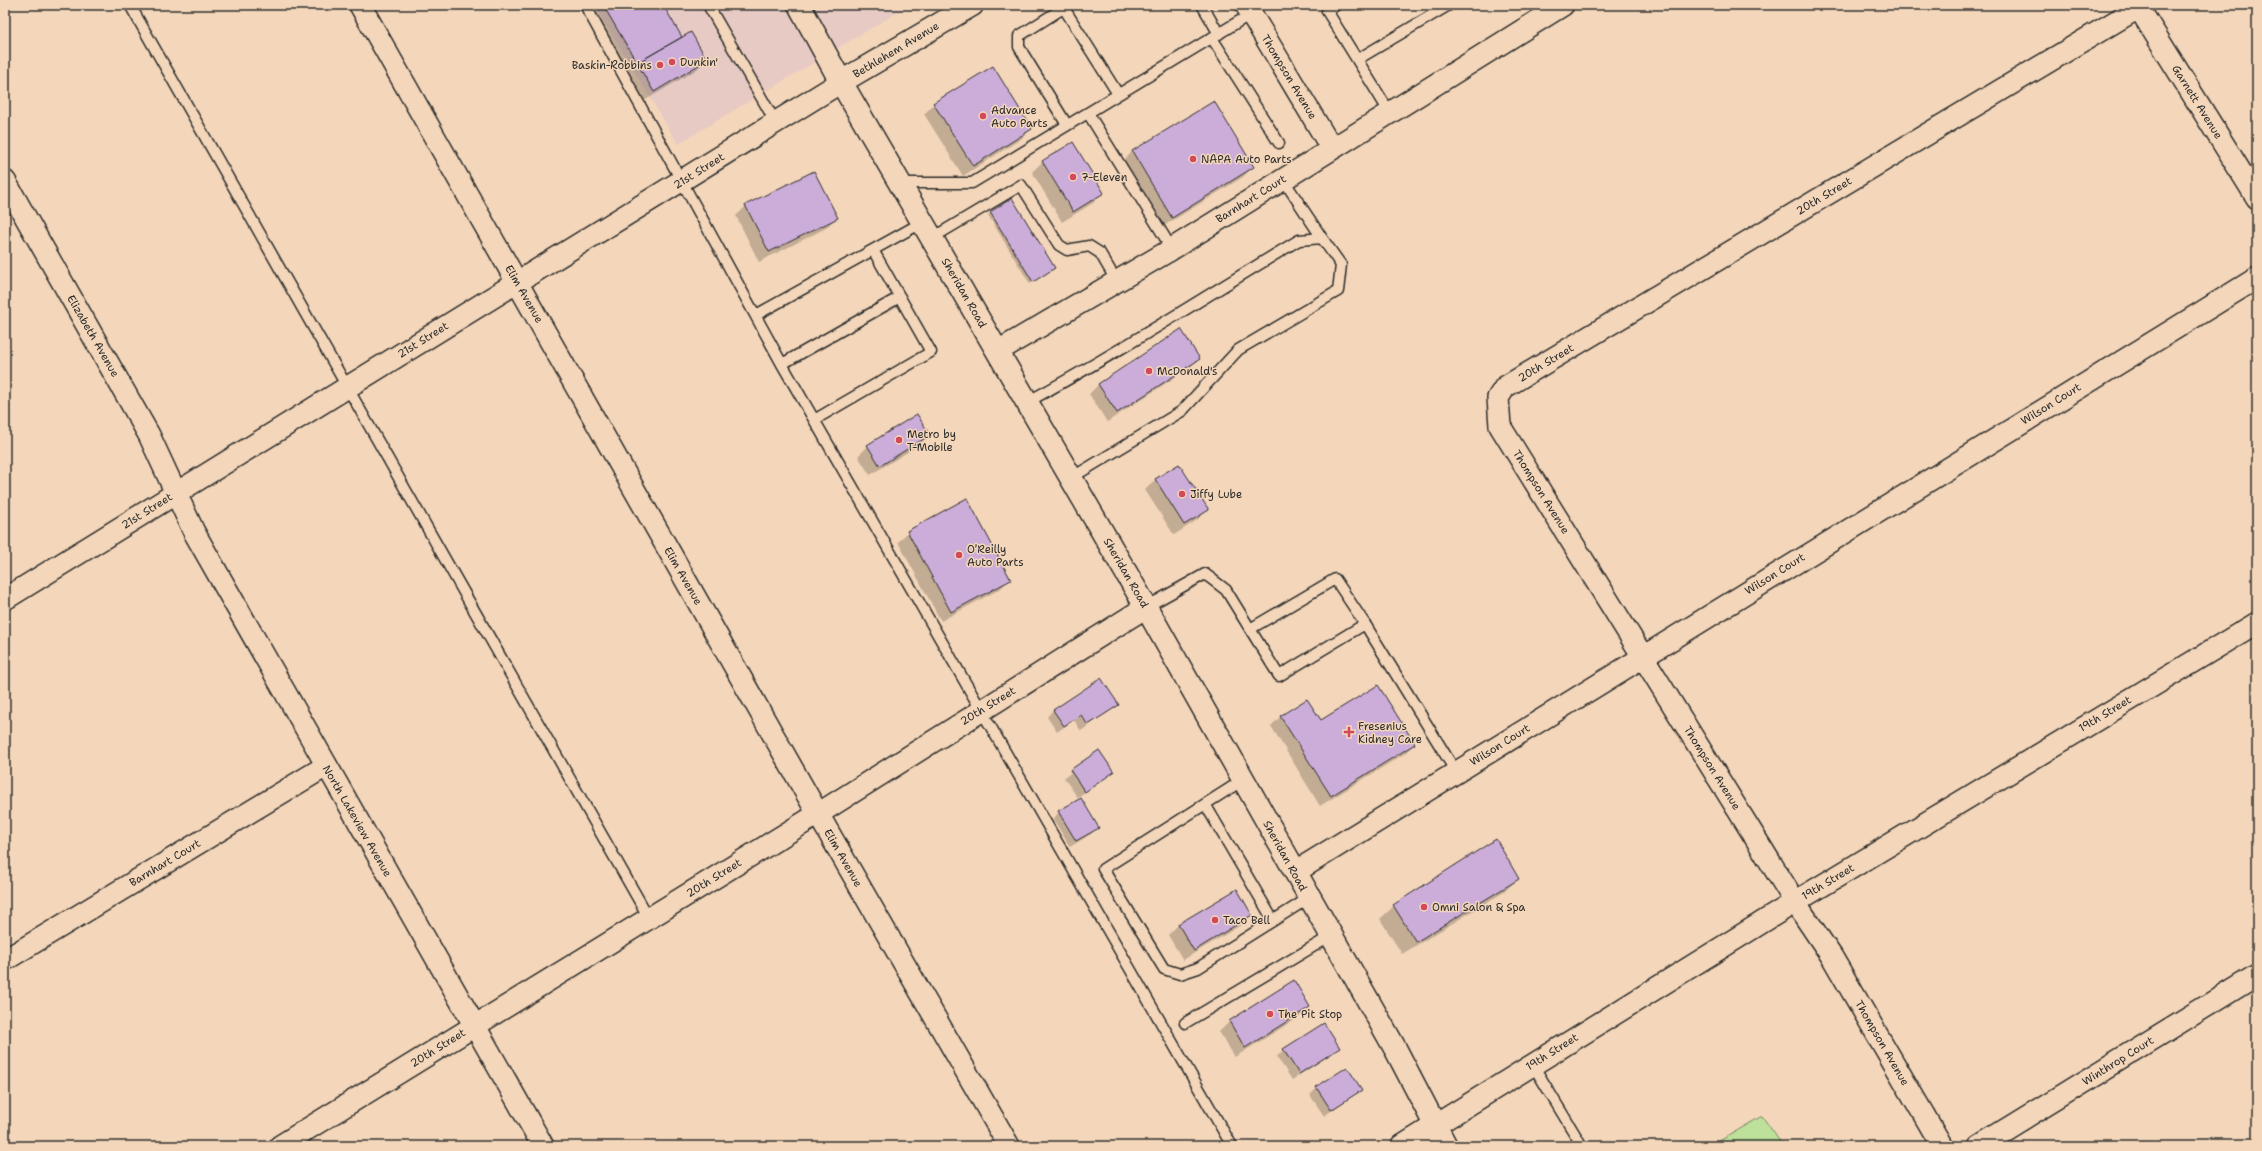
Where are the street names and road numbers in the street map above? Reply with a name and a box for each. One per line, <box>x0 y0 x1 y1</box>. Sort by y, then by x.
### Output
street label: Bethlehem Avenue <box>850 18 942 82</box>
street label: Thompson Avenue <box>1258 32 1320 122</box>
street label: Garnett Avenue <box>2168 62 2226 142</box>
street label: 21st Street <box>671 149 727 193</box>
street label: Barnhart Court <box>1213 171 1289 227</box>
street label: 20th Street <box>1793 173 1855 219</box>
street label: Sheridan Road <box>938 255 990 331</box>
street label: Elim Avenue <box>501 262 547 326</box>
street label: Elizabeth Avenue <box>63 292 123 380</box>
street label: 21st Street <box>395 318 451 362</box>
street label: 20th Street <box>1515 340 1577 386</box>
street label: Wilson Court <box>2018 379 2084 428</box>
street label: Thompson Avenue <box>1509 447 1573 537</box>
street label: 21st Street <box>119 489 175 533</box>
street label: Sheridan Road <box>1100 535 1152 611</box>
street label: Elim Avenue <box>660 544 706 608</box>
street label: Wilson Court <box>1742 549 1808 598</box>
street label: 20th Street <box>957 683 1019 729</box>
street label: 19th Street <box>2076 692 2134 736</box>
street label: Wilson Court <box>1467 720 1533 769</box>
street label: Thompson Avenue <box>1680 723 1744 813</box>
street label: North Lakeview Avenue <box>319 762 395 880</box>
street label: Sheridan Road <box>1259 818 1311 894</box>
street label: Elim Avenue <box>820 826 866 890</box>
street label: Barnhart Court <box>127 836 204 890</box>
street label: 20th Street <box>683 855 745 901</box>
street label: 19th Street <box>1799 860 1857 904</box>
street label: Thompson Avenue <box>1851 998 1913 1088</box>
street label: 20th Street <box>407 1025 469 1071</box>
street label: 19th Street <box>1523 1030 1581 1074</box>
street label: Winthrop Court <box>2079 1033 2157 1089</box>

